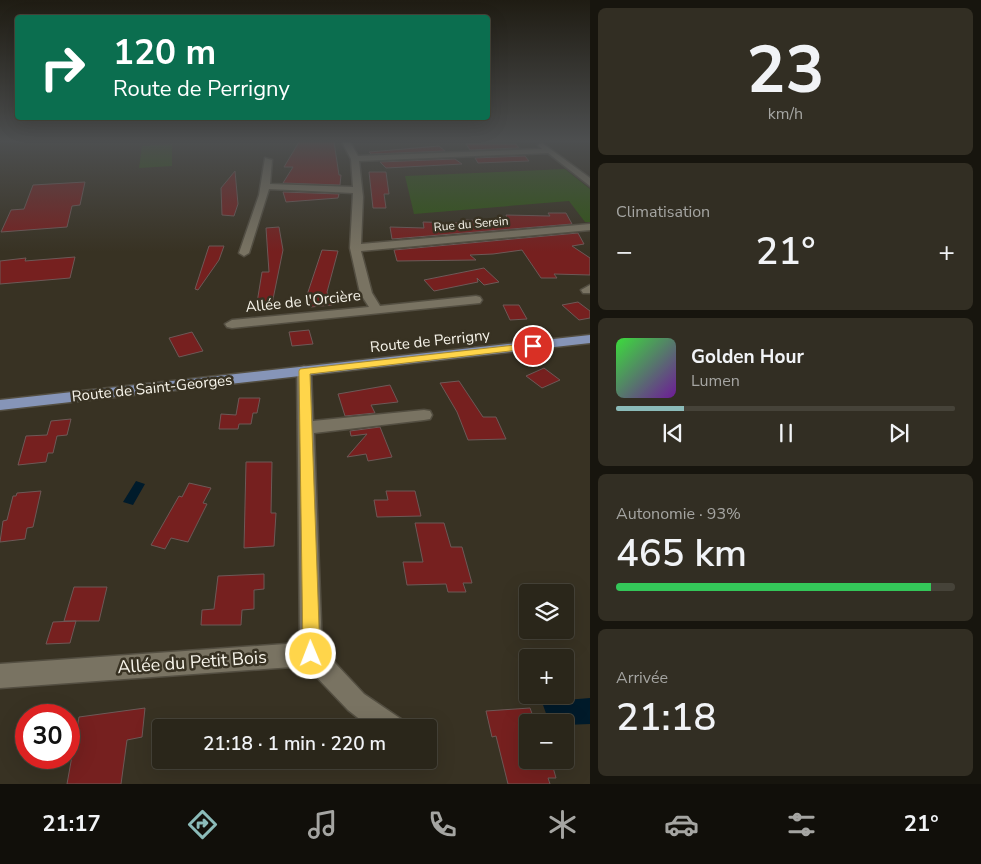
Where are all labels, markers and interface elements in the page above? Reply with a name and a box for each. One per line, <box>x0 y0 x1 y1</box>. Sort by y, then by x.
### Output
text: 23 <box>746 26 825 115</box>
text: 120 m <box>113 29 216 76</box>
icon: right <box>30 35 95 100</box>
text: Route de Perrigny <box>113 74 290 104</box>
text: km/h <box>768 103 803 125</box>
text: Climatisation <box>616 201 710 223</box>
street label: Rue du Serein <box>433 213 509 235</box>
text: 21° <box>756 226 815 277</box>
text: − <box>616 233 633 271</box>
text: + <box>938 233 955 271</box>
street label: Allée de l'Orcière <box>244 285 362 317</box>
street label: Route de Perrigny <box>369 325 491 357</box>
pin <box>512 325 554 367</box>
icon: arrive <box>519 332 547 360</box>
text: Golden Hour <box>691 344 804 370</box>
street label: Route de Saint-Georges <box>71 370 233 406</box>
text: Lumen <box>691 370 740 392</box>
icon: previous <box>659 419 687 447</box>
icon: pause <box>772 419 800 447</box>
icon: next <box>885 419 913 447</box>
text: Autonomie · 93% <box>616 503 741 525</box>
text: 465 km <box>616 528 747 579</box>
map controls <box>519 584 574 769</box>
button: layers <box>519 584 574 639</box>
position arrow <box>284 627 336 679</box>
street label: Allée du Petit Bois <box>117 645 267 679</box>
button: + <box>519 649 574 704</box>
text: Arrivée <box>616 667 668 689</box>
text: 21:18 <box>616 692 716 743</box>
speed limit sign: 30 <box>15 704 80 769</box>
button: − <box>519 714 574 769</box>
text: 21:18 · 1 min · 220 m <box>203 731 386 757</box>
icon: directions <box>185 807 220 842</box>
icon: music <box>305 807 340 842</box>
icon: phone <box>425 807 460 842</box>
icon: climate <box>545 807 580 842</box>
icon: car <box>664 807 699 842</box>
icon: filters <box>784 807 819 842</box>
text: 21:17 <box>42 809 101 839</box>
text: 21° <box>904 809 939 839</box>

